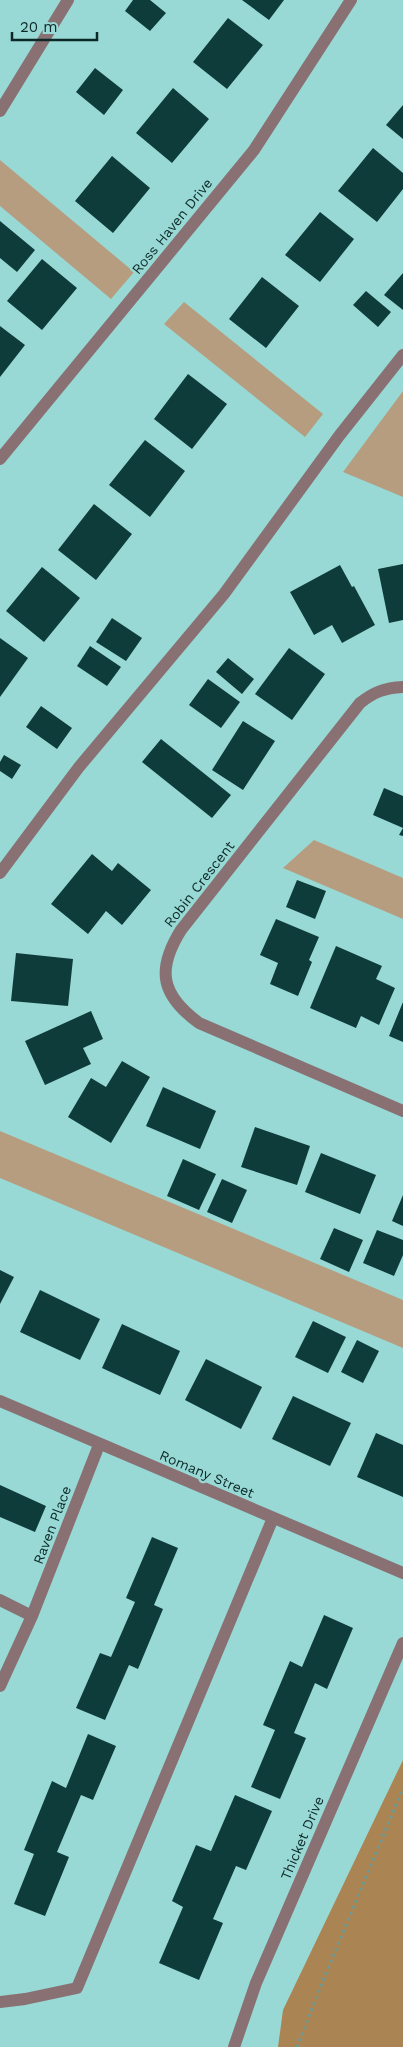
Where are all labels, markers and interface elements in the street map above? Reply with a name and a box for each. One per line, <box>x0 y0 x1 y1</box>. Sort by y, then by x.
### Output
scale bar <box>12 10 98 42</box>
text: 20 m <box>20 18 58 36</box>
street label: Ross Haven Drive <box>128 175 216 277</box>
street label: Robin Crescent <box>161 838 237 930</box>
street label: Romany Street <box>157 1447 257 1501</box>
street label: Raven Place <box>30 1484 74 1566</box>
street label: Thicket Drive <box>277 1794 327 1882</box>

